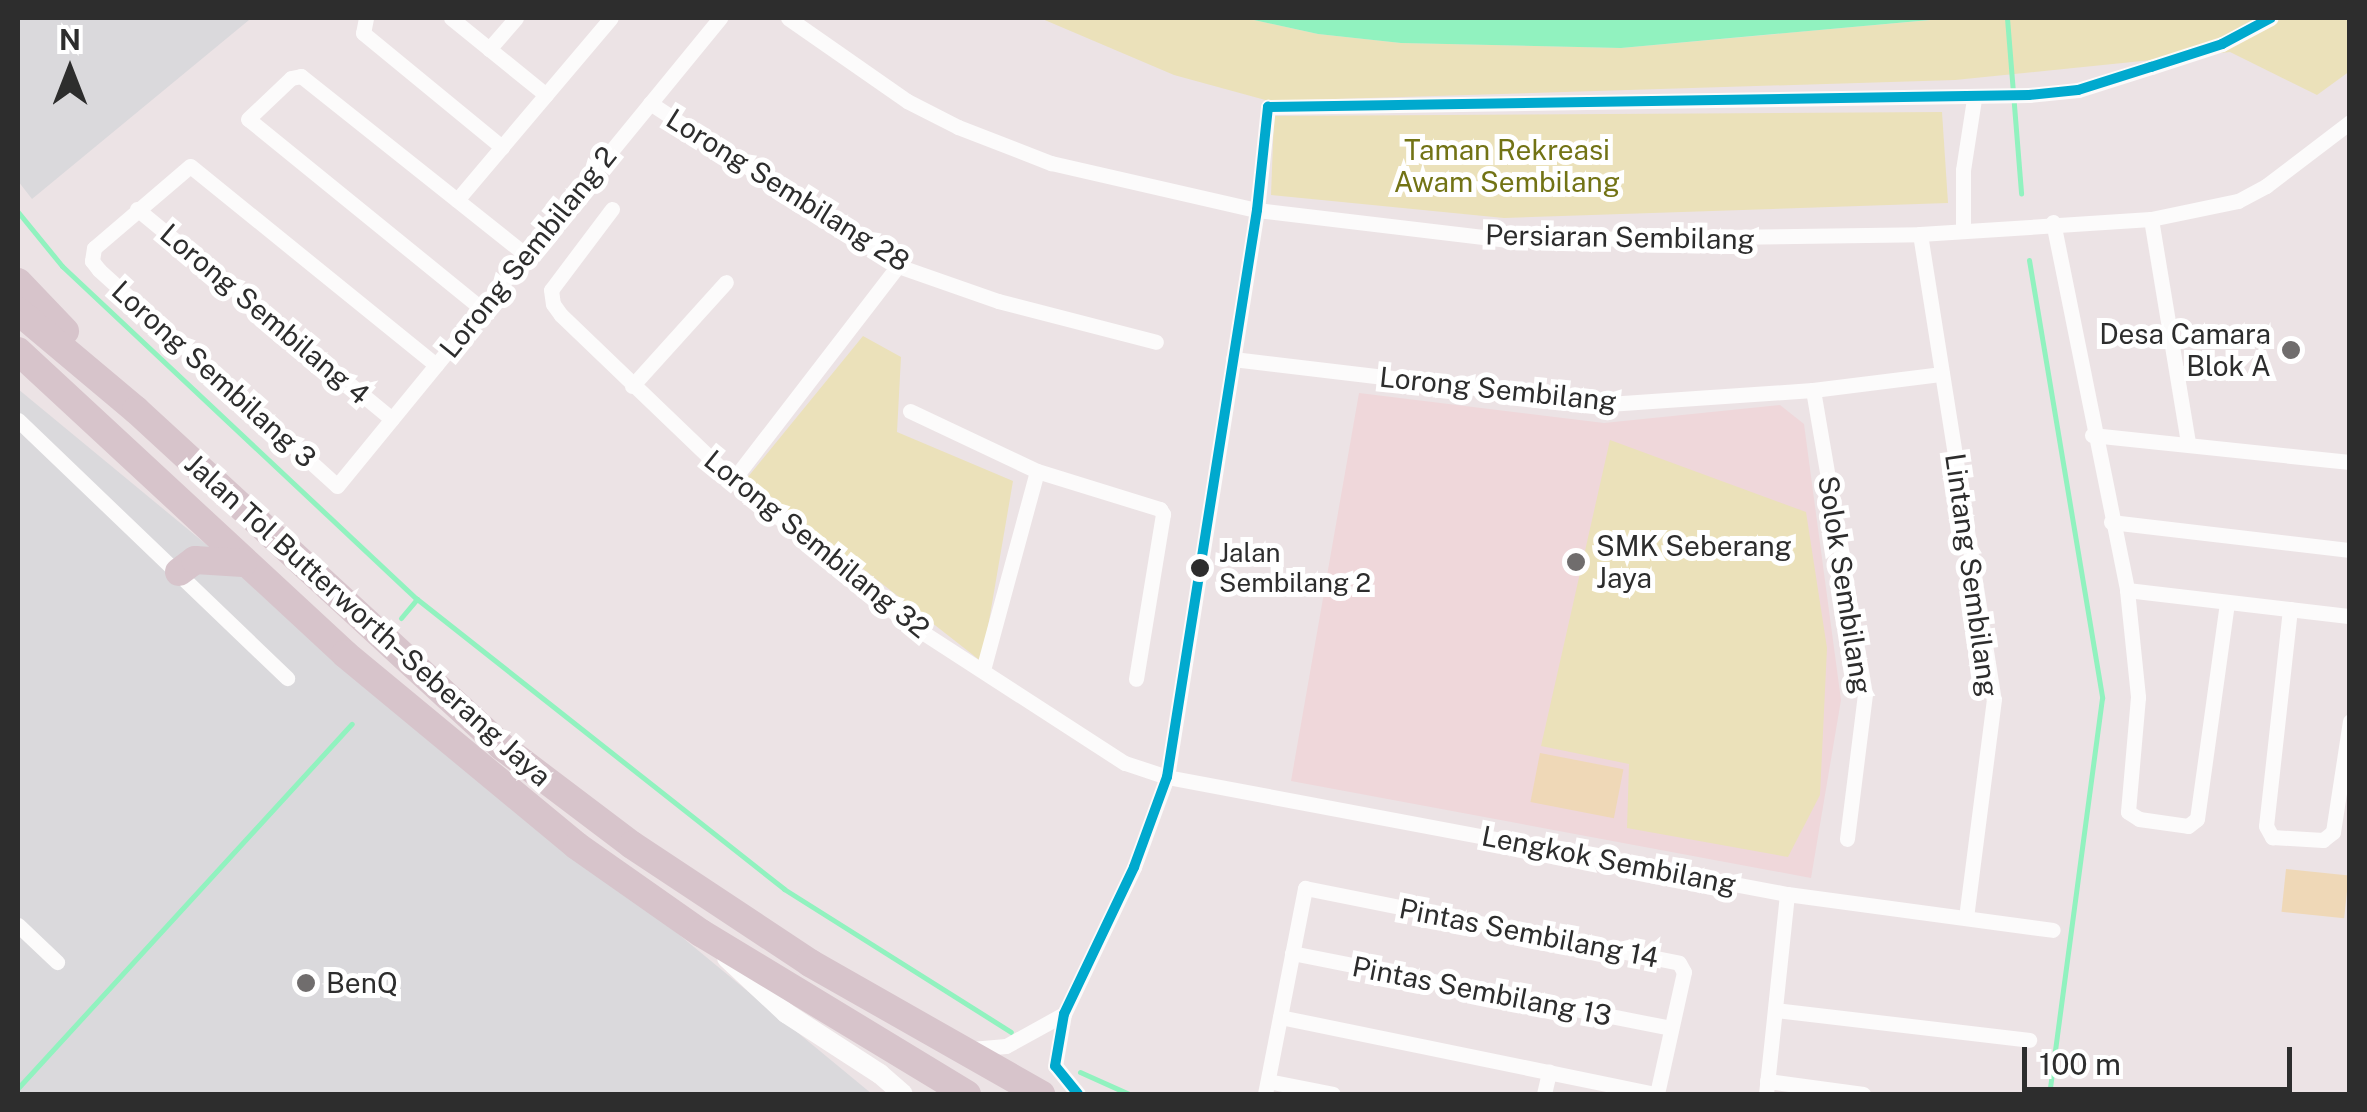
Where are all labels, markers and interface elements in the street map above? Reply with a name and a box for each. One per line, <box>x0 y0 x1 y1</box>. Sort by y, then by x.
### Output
north arrow <box>20 20 120 120</box>
text: N <box>59 23 81 56</box>
street label: Lorong Sembilang 28 <box>660 102 916 278</box>
park label: Taman Rekreasi Awam Sembilang <box>1394 133 1620 199</box>
street label: Lorong Sembilang 2 <box>433 140 623 364</box>
street label: Lorong Sembilang 4 <box>154 217 376 411</box>
street label: Persiaran Sembilang <box>1485 218 1755 256</box>
street label: Lorong Sembilang 3 <box>105 274 323 474</box>
place label: Desa Camara Blok A <box>2099 317 2271 383</box>
marker: Desa Camara Blok A <box>2280 339 2302 361</box>
street label: Lorong Sembilang <box>1378 360 1618 418</box>
street label: Lorong Sembilang 32 <box>698 443 936 645</box>
street label: Jalan Tol Butterworth–Seberang Jaya <box>178 447 558 793</box>
street label: Lintang Sembilang <box>1938 451 2006 699</box>
street label: Solok Sembilang <box>1811 473 1879 697</box>
place label: SMK Seberang Jaya <box>1596 529 1792 595</box>
place label: Jalan Sembilang 2 <box>1219 537 1371 598</box>
marker: SMK Seberang Jaya <box>1565 551 1587 573</box>
marker: Jalan Sembilang 2 <box>1190 558 1210 578</box>
street label: Lengkok Sembilang <box>1479 819 1739 901</box>
street label: Pintas Sembilang 14 <box>1396 891 1662 975</box>
street label: Pintas Sembilang 13 <box>1349 949 1615 1033</box>
place label: BenQ <box>326 966 398 1000</box>
marker: BenQ <box>295 972 317 994</box>
scale bar <box>2027 1027 2297 1089</box>
text: 100 m <box>2039 1046 2121 1082</box>

